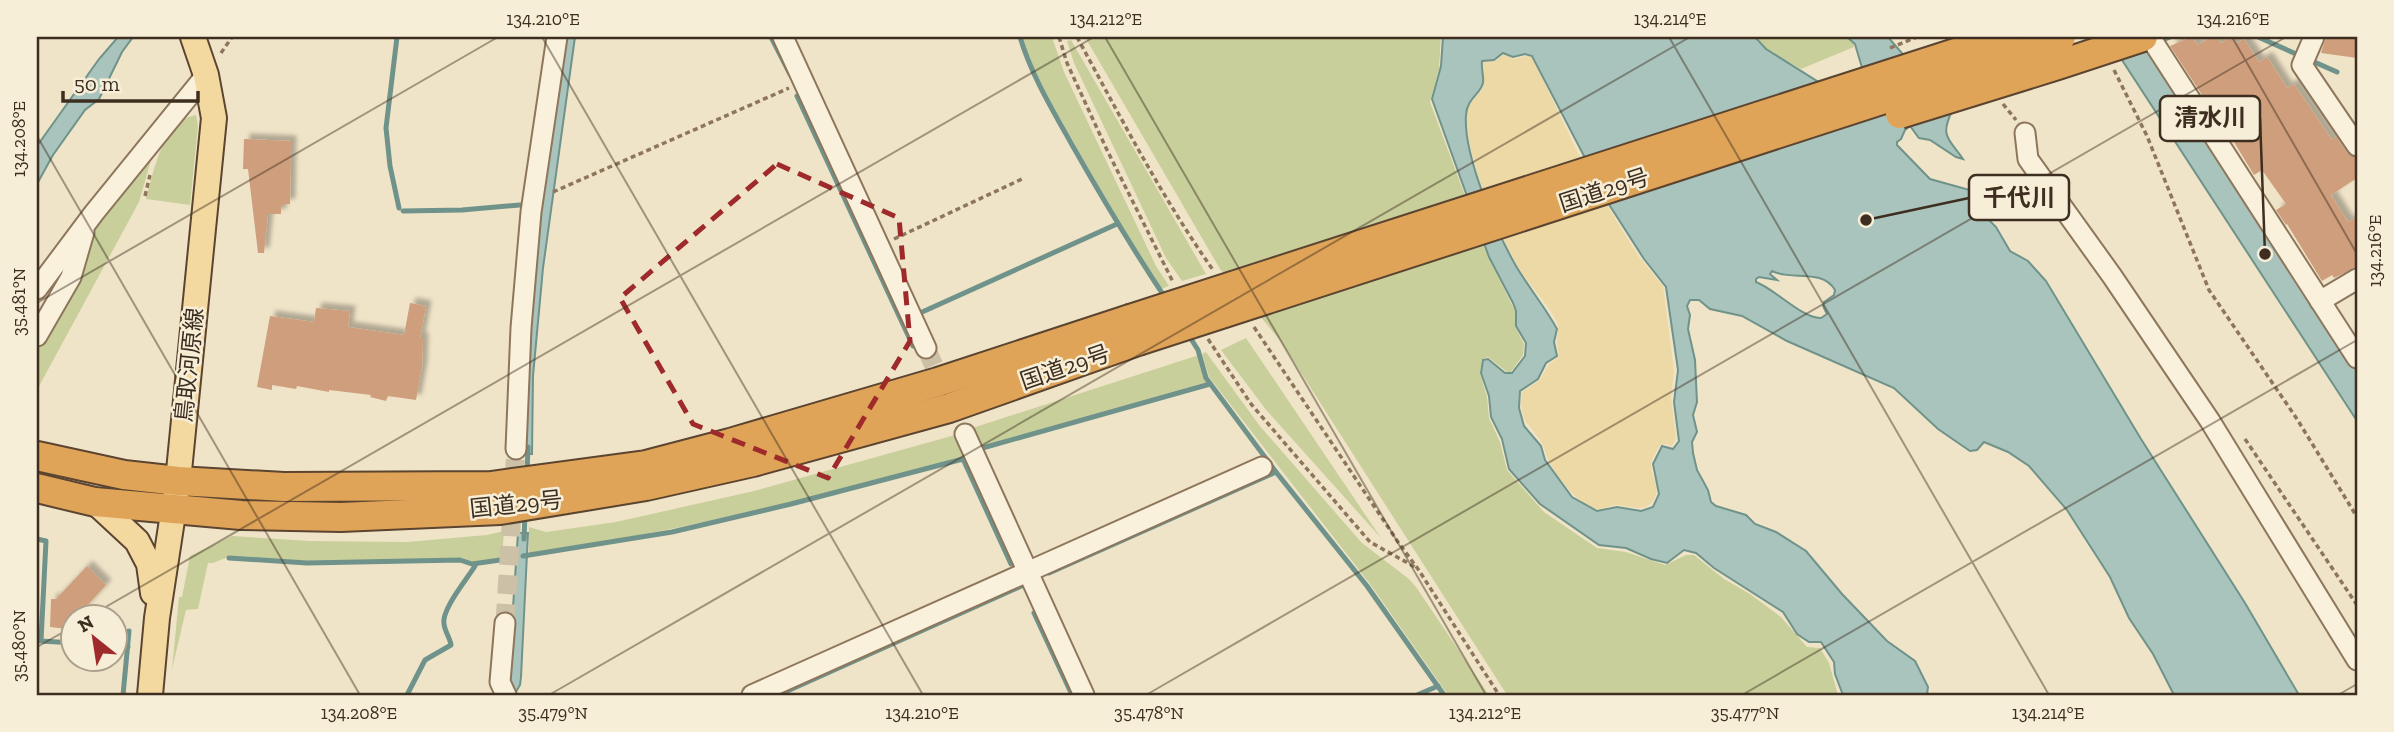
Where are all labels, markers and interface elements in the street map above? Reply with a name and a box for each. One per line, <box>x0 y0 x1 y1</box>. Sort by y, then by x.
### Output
text: 134.210°E <box>506 8 580 30</box>
text: 134.212°E <box>1070 8 1142 30</box>
text: 134.214°E <box>1634 8 1706 30</box>
text: 134.216°E <box>2197 8 2269 30</box>
scale bar <box>63 60 198 104</box>
text: 50 m <box>74 71 120 96</box>
callout: 清水川 <box>2160 96 2260 141</box>
text: 134.208°E <box>8 101 30 177</box>
text: 清水川 <box>2174 103 2246 132</box>
street label: 国道29号 <box>1555 162 1653 218</box>
callout: 千代川 <box>1969 175 2069 220</box>
text: 千代川 <box>1983 183 2055 212</box>
text: 134.216°E <box>2364 215 2386 287</box>
text: 35.481°N <box>8 268 30 336</box>
street label: 鳥取河原線 <box>169 306 209 424</box>
street label: 国道29号 <box>1016 339 1114 395</box>
street label: 国道29号 <box>468 485 564 523</box>
north arrow <box>60 602 130 672</box>
text: 35.480°N <box>8 610 30 682</box>
text: N <box>74 610 98 637</box>
text: 134.208°E <box>321 702 397 724</box>
text: 35.479°N <box>518 702 588 724</box>
text: 134.210°E <box>885 702 959 724</box>
text: 35.478°N <box>1114 702 1184 724</box>
text: 134.212°E <box>1449 702 1521 724</box>
text: 35.477°N <box>1711 702 1779 724</box>
text: 134.214°E <box>2012 702 2084 724</box>

